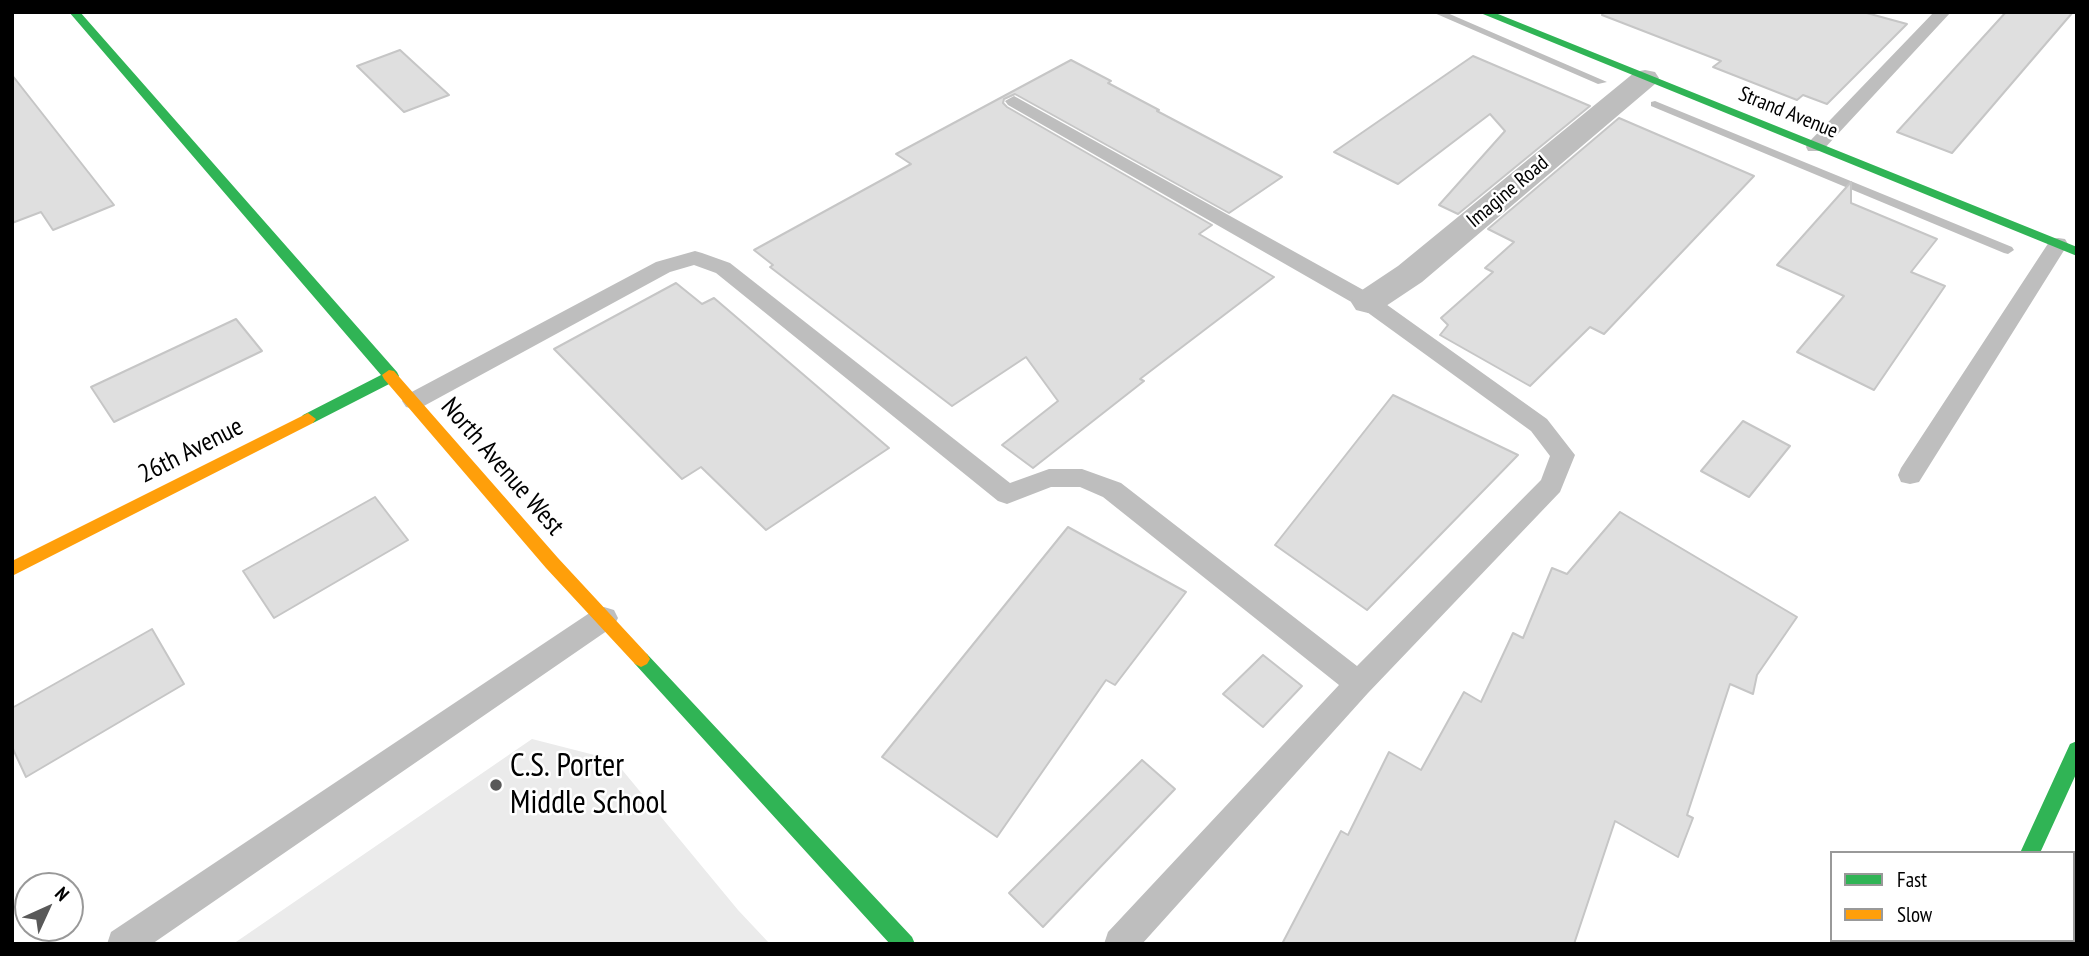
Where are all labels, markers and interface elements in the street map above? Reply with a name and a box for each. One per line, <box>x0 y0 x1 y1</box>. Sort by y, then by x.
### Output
street label: Strand Avenue <box>1735 82 1841 144</box>
street label: Imagine Road <box>1462 151 1554 233</box>
street label: North Avenue West <box>434 392 570 542</box>
street label: 26th Avenue <box>133 411 249 491</box>
place label: C.S. Porter Middle School <box>510 748 667 823</box>
marker: C.S. Porter Middle School <box>488 777 504 793</box>
legend <box>1830 851 2075 942</box>
text: Fast <box>1897 866 1927 893</box>
north arrow <box>14 872 84 942</box>
text: N <box>50 881 75 906</box>
text: Slow <box>1897 901 1932 928</box>

